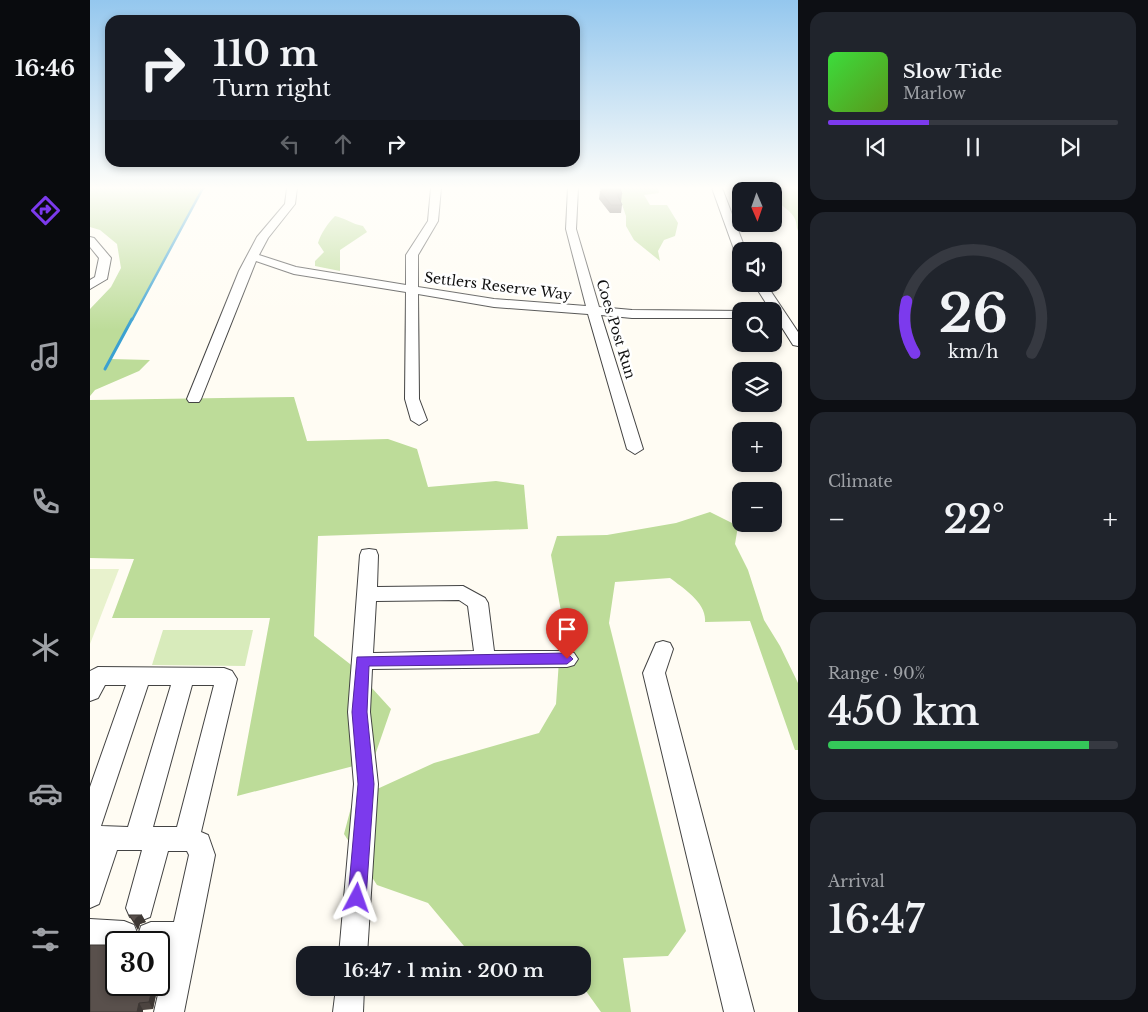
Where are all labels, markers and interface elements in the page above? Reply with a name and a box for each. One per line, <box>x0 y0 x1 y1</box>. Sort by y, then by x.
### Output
text: 110 m <box>213 32 318 75</box>
icon: right <box>130 35 195 100</box>
text: 16:46 <box>15 55 75 82</box>
text: Slow Tide <box>903 60 1002 83</box>
text: Turn right <box>213 75 331 102</box>
text: Marlow <box>903 83 966 103</box>
icon: left <box>276 130 304 158</box>
icon: ahead <box>329 130 357 158</box>
icon: right <box>382 130 410 158</box>
icon: previous <box>862 133 890 161</box>
icon: pause <box>959 133 987 161</box>
icon: next <box>1056 133 1084 161</box>
north arrow <box>732 182 782 232</box>
map controls <box>732 182 782 532</box>
icon: directions <box>28 193 63 228</box>
button: sound <box>732 242 782 292</box>
street label: Settlers Reserve Way <box>423 268 573 304</box>
street label: Coes Post Run <box>592 277 640 381</box>
text: 26 <box>939 282 1007 346</box>
button: search <box>732 302 782 352</box>
icon: music <box>28 339 63 374</box>
text: km/h <box>948 341 998 363</box>
button: layers <box>732 362 782 412</box>
button: + <box>732 422 782 472</box>
text: Climate <box>828 471 893 491</box>
button: − <box>732 482 782 532</box>
icon: phone <box>28 484 63 519</box>
text: 22° <box>943 496 1005 543</box>
text: − <box>828 502 846 537</box>
text: + <box>1103 502 1118 537</box>
pin <box>546 608 588 659</box>
icon: arrive <box>553 615 581 643</box>
icon: climate <box>28 630 63 665</box>
text: Range · 90% <box>828 663 925 683</box>
text: 450 km <box>828 688 979 735</box>
icon: car <box>28 776 63 811</box>
position arrow <box>330 871 382 923</box>
text: Arrival <box>828 871 885 891</box>
text: 16:47 <box>828 896 924 943</box>
icon: filters <box>28 922 63 957</box>
speed limit sign: 30 <box>105 931 170 996</box>
text: 16:47 · 1 min · 200 m <box>343 959 544 982</box>

